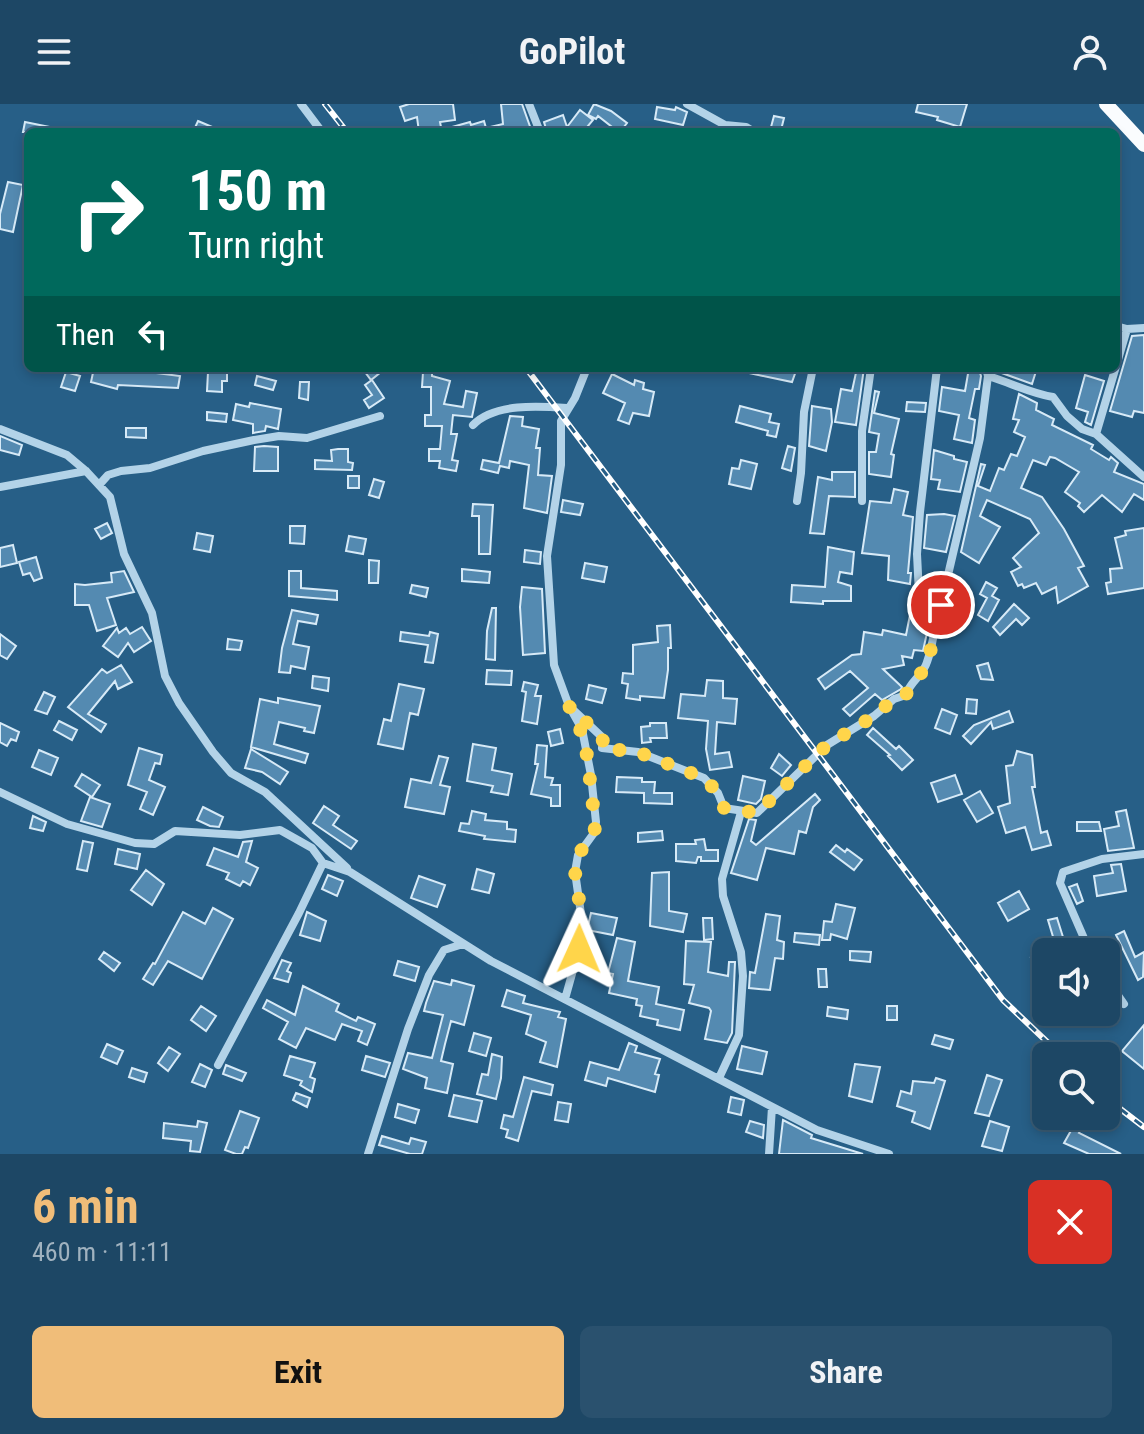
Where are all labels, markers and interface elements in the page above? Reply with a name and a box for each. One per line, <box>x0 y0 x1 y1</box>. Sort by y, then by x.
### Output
icon: menu <box>32 30 76 74</box>
icon: person <box>1068 30 1112 74</box>
text: GoPilot <box>519 31 625 73</box>
text: 150 m <box>188 158 327 224</box>
icon: right <box>56 160 160 264</box>
text: Turn right <box>188 225 324 267</box>
icon: left <box>131 312 175 356</box>
text: Then <box>56 317 115 352</box>
pin <box>907 571 975 639</box>
icon: arrive <box>919 583 963 627</box>
position arrow <box>537 907 621 991</box>
map controls <box>1032 938 1120 1130</box>
button: sound <box>1032 938 1120 1026</box>
button: search <box>1032 1042 1120 1130</box>
text: 6 min <box>32 1178 139 1235</box>
button: close <box>1028 1180 1112 1264</box>
text: 460 m · 11:11 <box>32 1237 172 1267</box>
button: Exit <box>32 1326 564 1418</box>
button: Share <box>580 1326 1112 1418</box>

